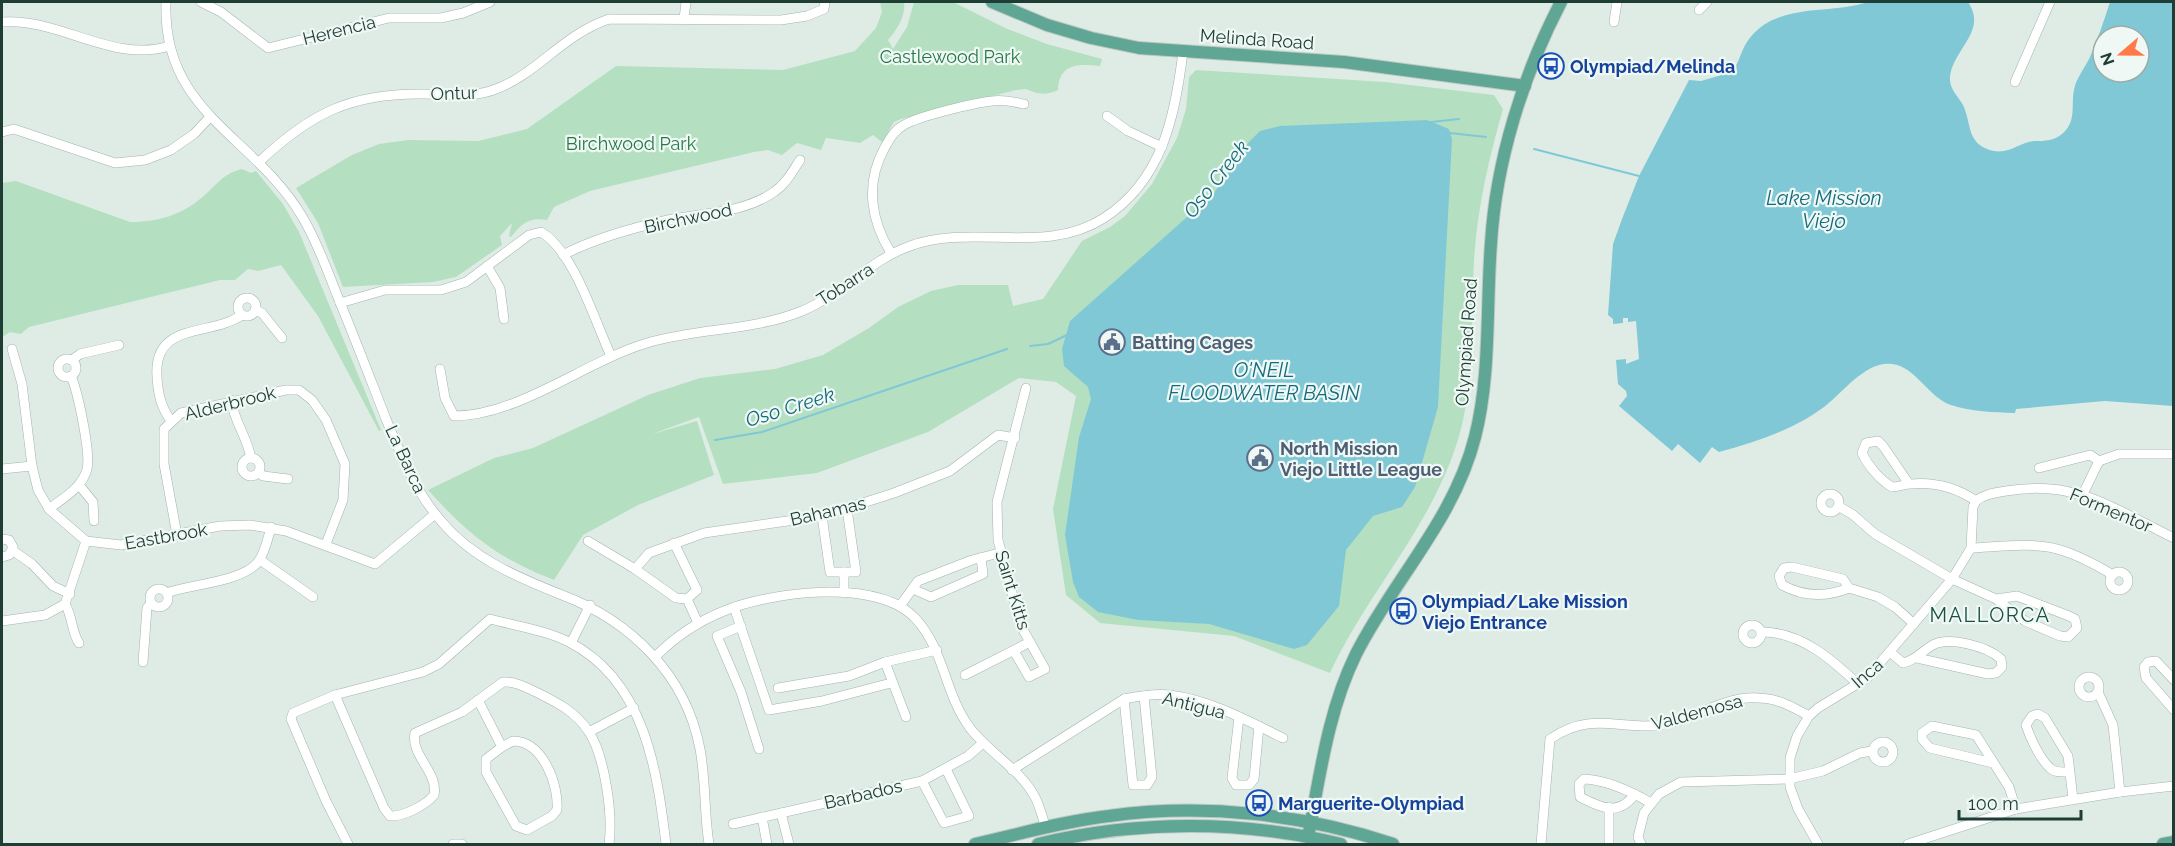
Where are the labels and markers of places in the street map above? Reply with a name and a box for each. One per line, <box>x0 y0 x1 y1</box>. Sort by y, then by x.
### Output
bus stop icon: Olympiad/Melinda <box>1536 51 1566 81</box>
place label: Olympiad/Melinda <box>1570 56 1735 77</box>
public building icon: Batting Cages <box>1097 327 1127 357</box>
place label: Batting Cages <box>1132 332 1253 353</box>
place label: North Mission Viejo Little League <box>1280 438 1442 480</box>
public building icon: North Mission Viejo Little League <box>1245 443 1275 473</box>
place label: Olympiad/Lake Mission Viejo Entrance <box>1422 591 1628 633</box>
bus stop icon: Olympiad/Lake Mission Viejo Entrance <box>1388 596 1418 626</box>
bus stop icon: Marguerite-Olympiad <box>1244 788 1274 818</box>
place label: Marguerite-Olympiad <box>1278 793 1464 814</box>

